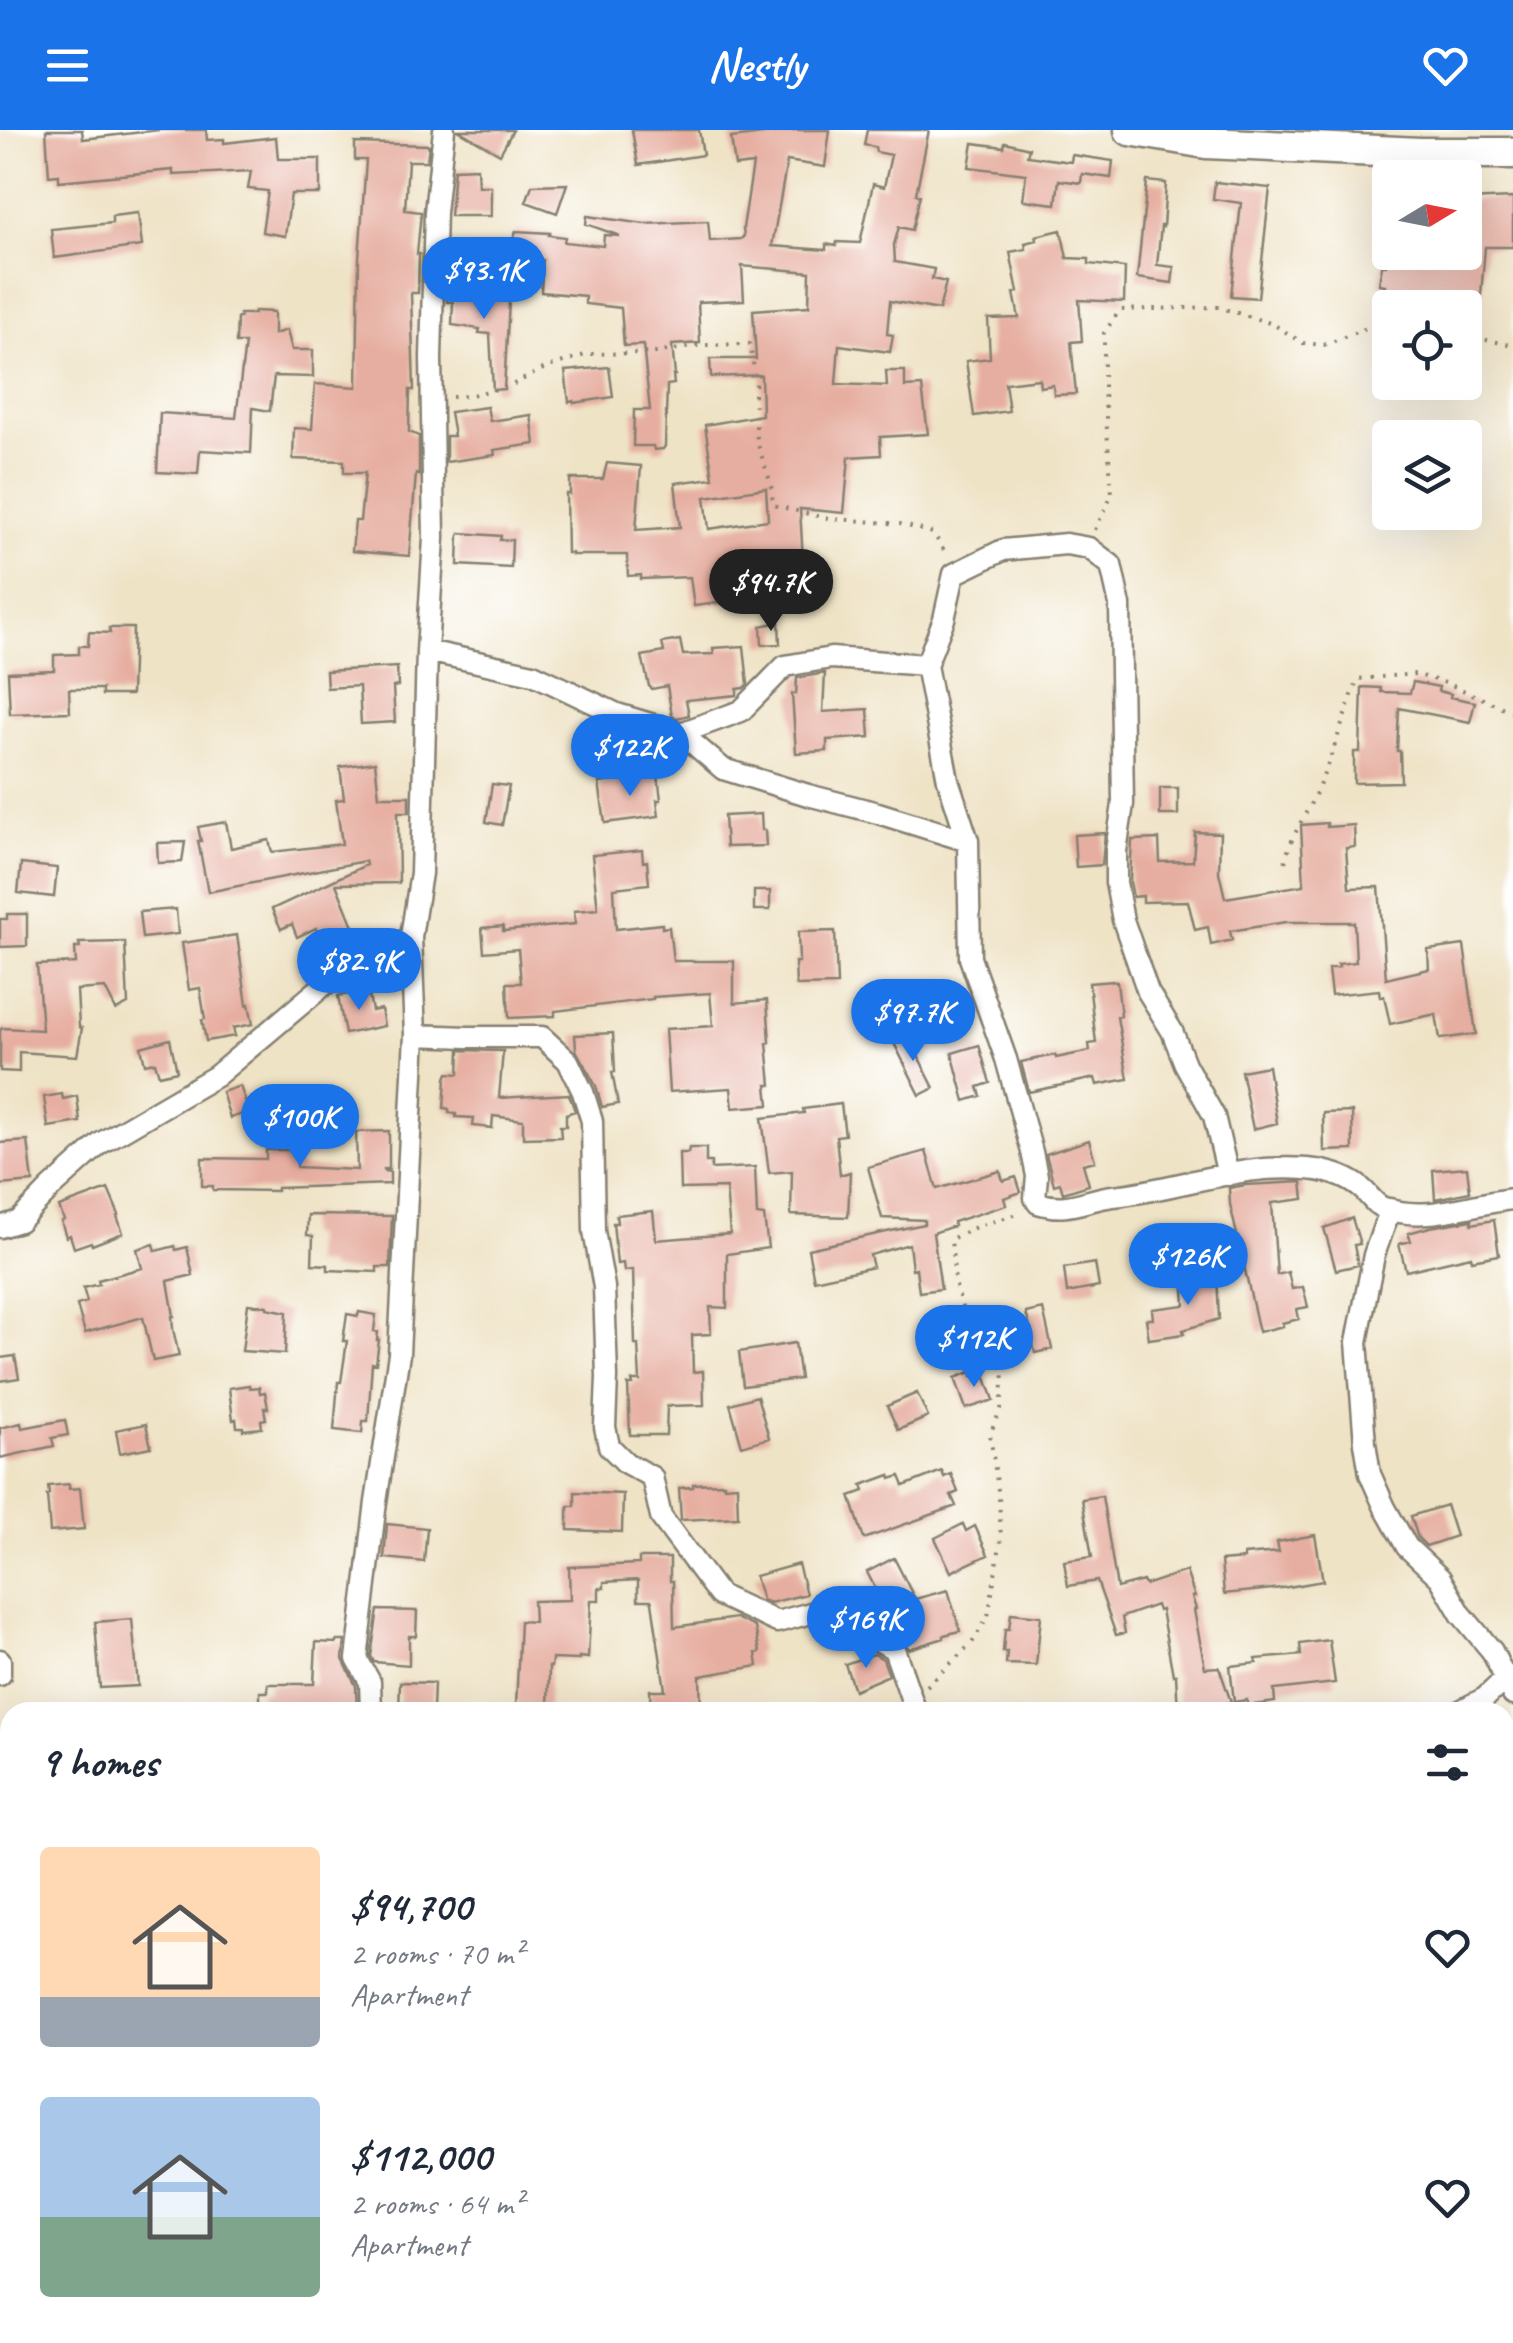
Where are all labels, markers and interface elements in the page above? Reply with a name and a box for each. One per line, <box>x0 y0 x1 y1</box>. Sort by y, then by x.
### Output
text: Nestly <box>708 37 805 94</box>
icon: menu <box>40 38 95 93</box>
icon: heart <box>1418 38 1473 93</box>
north arrow <box>1372 160 1482 270</box>
map controls <box>1372 160 1482 530</box>
pin: $93.1K <box>403 237 565 322</box>
text: $93.1K <box>444 249 524 290</box>
button: locate <box>1372 290 1482 400</box>
button: layers <box>1372 420 1482 530</box>
pin: $94.7K <box>690 549 852 634</box>
text: $94.7K <box>731 561 811 602</box>
pin: $122K <box>560 714 700 799</box>
text: $122K <box>593 726 667 767</box>
pin: $82.9K <box>278 928 440 1013</box>
text: $82.9K <box>319 940 399 981</box>
pin: $97.7K <box>832 979 994 1064</box>
text: $97.7K <box>873 991 953 1032</box>
pin: $100K <box>230 1084 370 1169</box>
text: $100K <box>263 1096 337 1137</box>
pin: $126K <box>1118 1223 1258 1308</box>
text: $126K <box>1151 1235 1225 1276</box>
pin: $112K <box>904 1305 1044 1390</box>
text: $112K <box>937 1317 1011 1358</box>
pin: $169K <box>796 1586 936 1671</box>
text: $169K <box>829 1598 903 1639</box>
icon: filters <box>1420 1735 1475 1790</box>
text: 9 homes <box>40 1736 158 1789</box>
text: $94,700 <box>350 1880 471 1933</box>
icon: home <box>120 1887 240 2007</box>
icon: heart <box>1420 1920 1475 1975</box>
text: 2 rooms · 70 m² <box>350 1933 523 1974</box>
text: Apartment <box>350 1974 468 2015</box>
text: $112,000 <box>350 2130 491 2183</box>
icon: home <box>120 2137 240 2257</box>
icon: heart <box>1420 2170 1475 2225</box>
text: 2 rooms · 64 m² <box>350 2183 523 2224</box>
text: Apartment <box>350 2224 468 2265</box>

